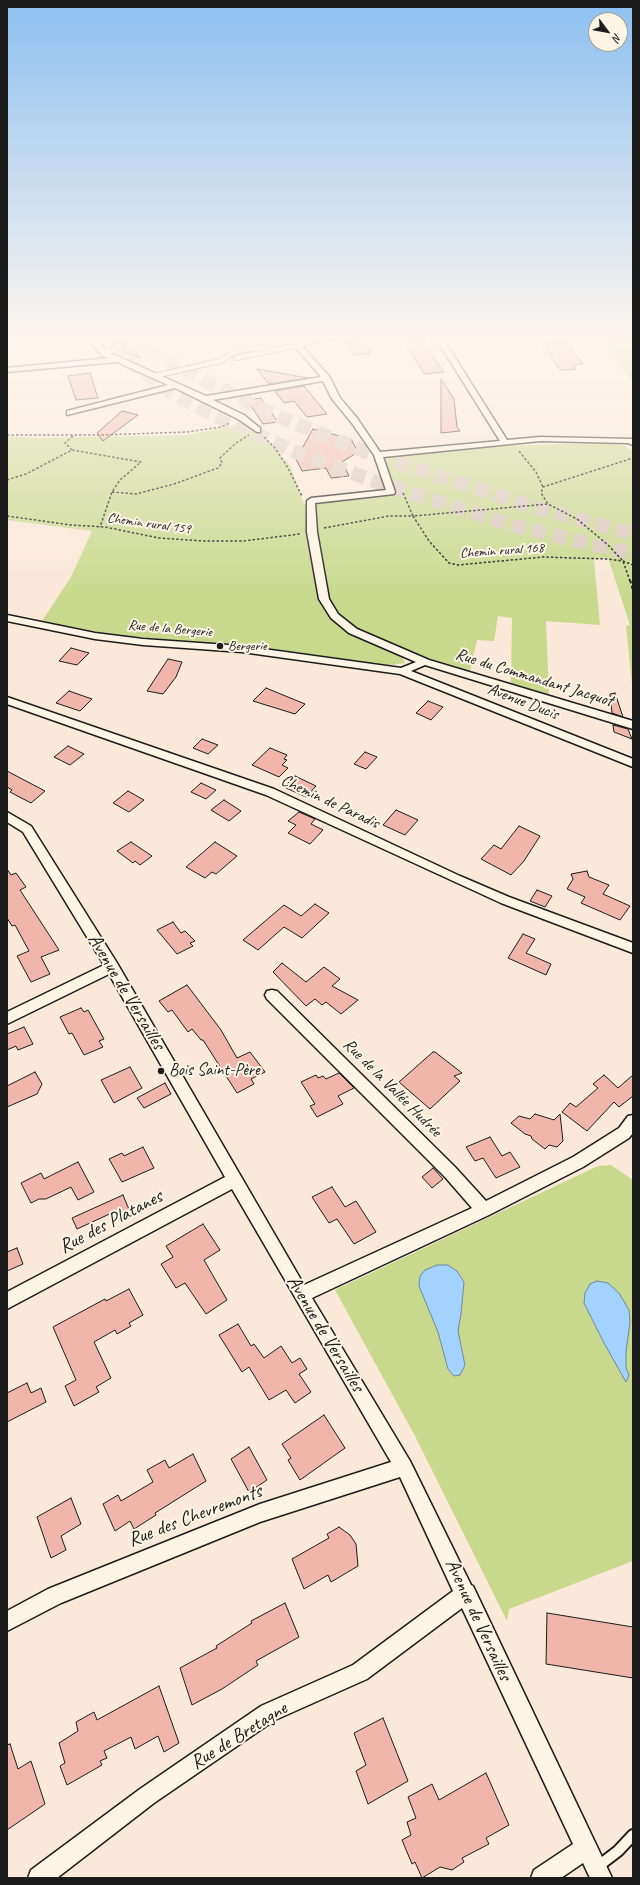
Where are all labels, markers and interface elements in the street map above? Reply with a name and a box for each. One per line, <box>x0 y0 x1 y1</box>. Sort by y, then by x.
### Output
north arrow <box>588 12 628 52</box>
text: N <box>610 31 625 44</box>
street label: Chemin rural 159 <box>106 510 192 538</box>
street label: Chemin rural 168 <box>459 540 545 562</box>
street label: Rue de la Bergerie <box>127 617 213 641</box>
place label: Bergerie <box>228 638 267 654</box>
marker: Bergerie <box>215 641 225 651</box>
street label: Rue du Commandant Jacquot <box>453 644 615 712</box>
street label: Avenue Ducis <box>485 679 561 725</box>
street label: Chemin de Paradis <box>278 770 382 834</box>
street label: Avenue de Versailles <box>82 929 170 1055</box>
street label: Rue de la Vallée Hudrée <box>339 1035 445 1141</box>
place label: Bois Saint-Père <box>169 1061 260 1081</box>
marker: Bois Saint-Père <box>156 1066 166 1076</box>
street label: Rue des Platanes <box>55 1185 167 1259</box>
street label: Avenue de Versailles <box>281 1271 369 1397</box>
street label: Rue des Chevremonts <box>125 1480 265 1552</box>
street label: Avenue de Versailles <box>439 1555 517 1685</box>
street label: Rue de Bretagne <box>186 1697 292 1775</box>

